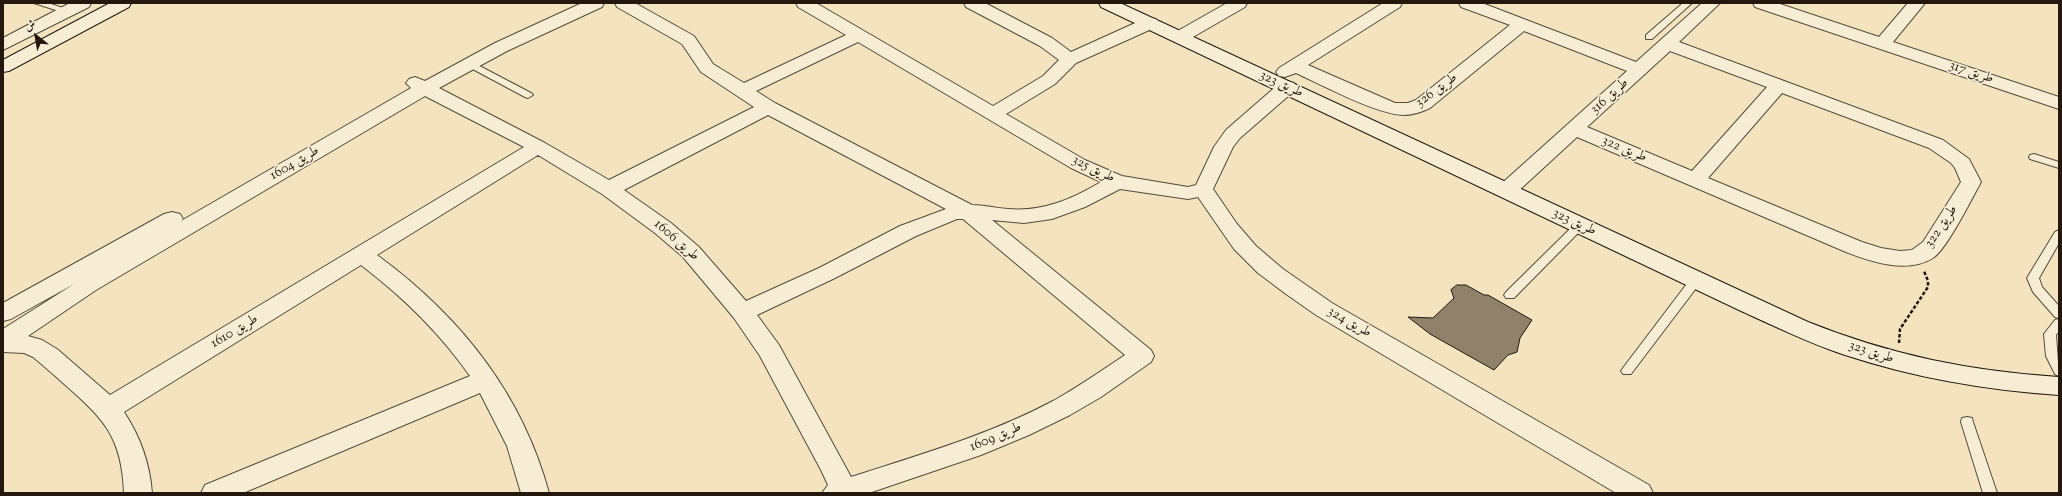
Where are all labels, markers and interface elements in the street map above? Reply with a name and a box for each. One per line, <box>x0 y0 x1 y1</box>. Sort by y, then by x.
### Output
north arrow <box>16 16 56 56</box>
text: ش <box>21 16 39 35</box>
street label: طريق 317 <box>1947 58 1995 88</box>
street label: طريق 323 <box>1256 68 1306 102</box>
street label: طريق 326 <box>1413 70 1461 112</box>
street label: طريق 316 <box>1587 75 1633 119</box>
street label: طريق 322 <box>1599 133 1649 167</box>
street label: طريق 1604 <box>267 143 323 185</box>
street label: طريق 325 <box>1069 152 1117 188</box>
street label: طريق 322 <box>1922 203 1962 251</box>
street label: طريق 323 <box>1549 206 1599 240</box>
street label: طريق 1606 <box>650 217 702 265</box>
street label: طريق 324 <box>1324 304 1374 342</box>
street label: طريق 1610 <box>208 311 262 353</box>
street label: طريق 323 <box>1846 338 1896 368</box>
street label: طريق 1609 <box>968 420 1024 456</box>

